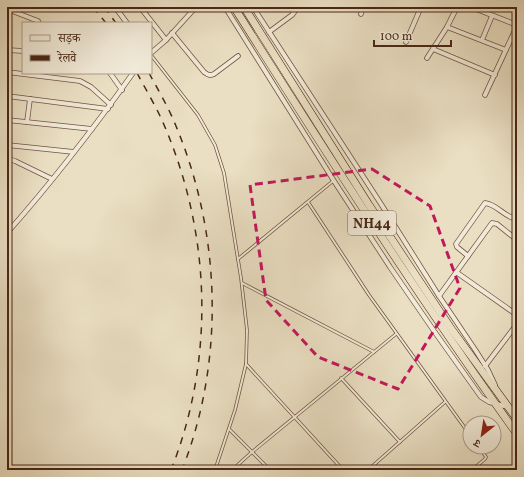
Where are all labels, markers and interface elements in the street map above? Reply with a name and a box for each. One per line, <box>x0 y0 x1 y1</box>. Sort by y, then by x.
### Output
legend <box>22 22 152 74</box>
scale bar <box>374 22 451 48</box>
text: 100 m <box>380 29 413 45</box>
text: सड़क <box>57 31 82 47</box>
text: रेलवे <box>56 50 77 67</box>
road number: NH44 <box>348 211 396 235</box>
north arrow <box>462 415 502 455</box>
text: उ <box>470 434 485 451</box>

